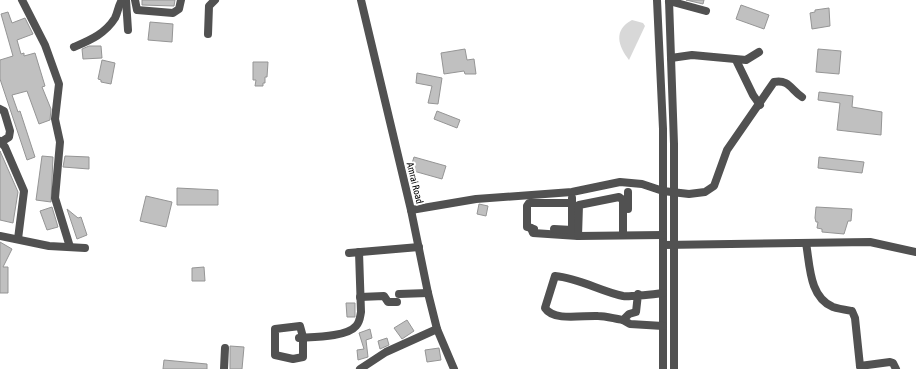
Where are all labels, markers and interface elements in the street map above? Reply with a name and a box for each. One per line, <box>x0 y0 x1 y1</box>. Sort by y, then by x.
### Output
street label: Amrai Road <box>405 161 426 205</box>

